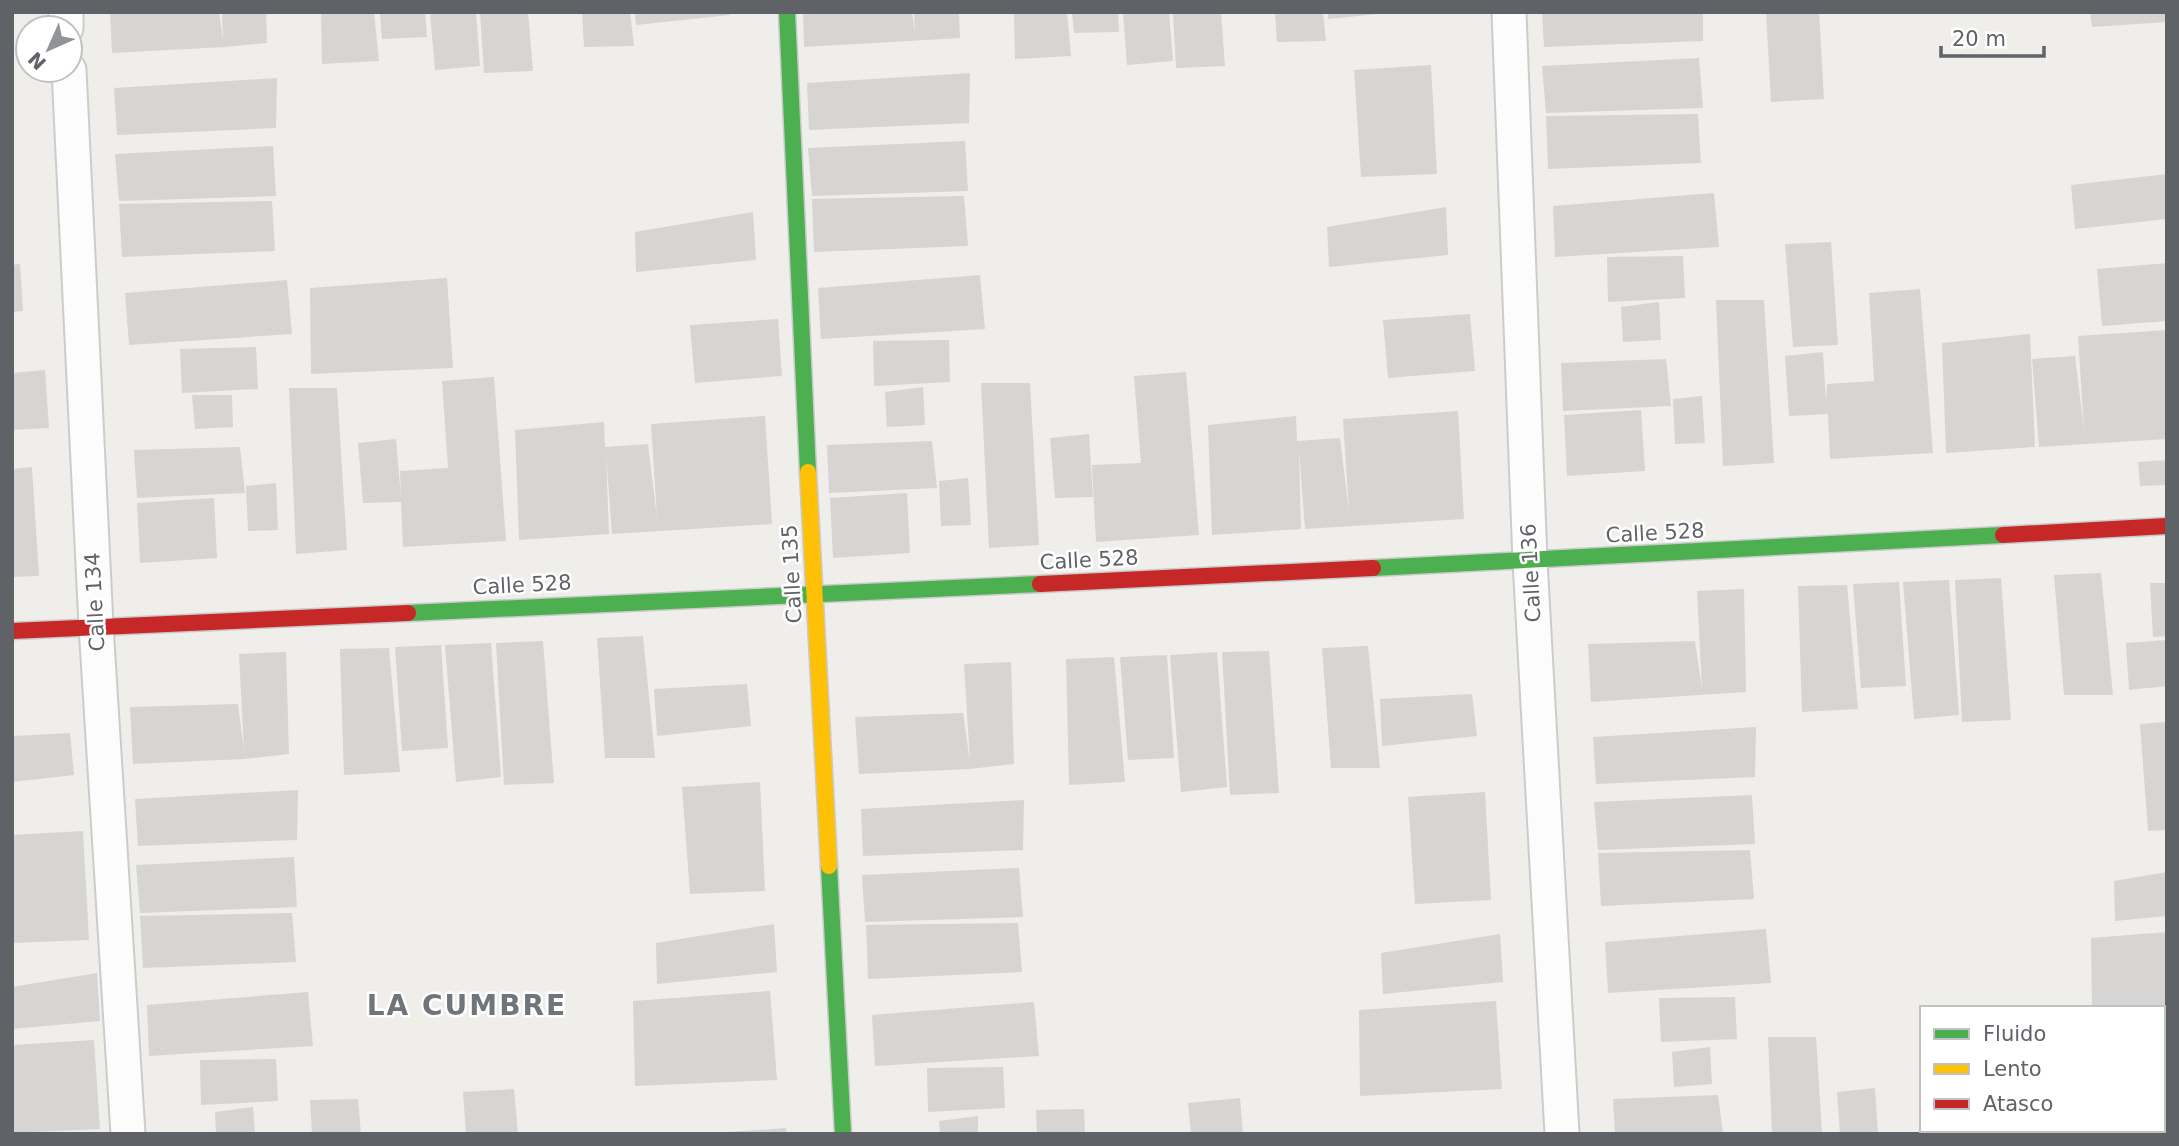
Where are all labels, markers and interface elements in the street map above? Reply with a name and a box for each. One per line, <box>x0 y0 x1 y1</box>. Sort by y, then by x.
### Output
north arrow <box>14 14 84 84</box>
scale bar <box>1941 14 2044 58</box>
text: 20 m <box>1952 27 2006 51</box>
text: N <box>24 48 50 74</box>
street label: Calle 528 <box>1605 518 1705 548</box>
street label: Calle 136 <box>1516 523 1546 623</box>
street label: Calle 135 <box>777 524 807 624</box>
street label: Calle 528 <box>1039 545 1139 575</box>
street label: Calle 134 <box>80 552 110 652</box>
street label: Calle 528 <box>472 570 572 600</box>
district label: LA CUMBRE <box>367 989 567 1022</box>
legend <box>1920 1006 2165 1132</box>
text: Fluido <box>1983 1022 2046 1046</box>
text: Lento <box>1983 1057 2042 1081</box>
text: Atasco <box>1983 1092 2053 1116</box>

